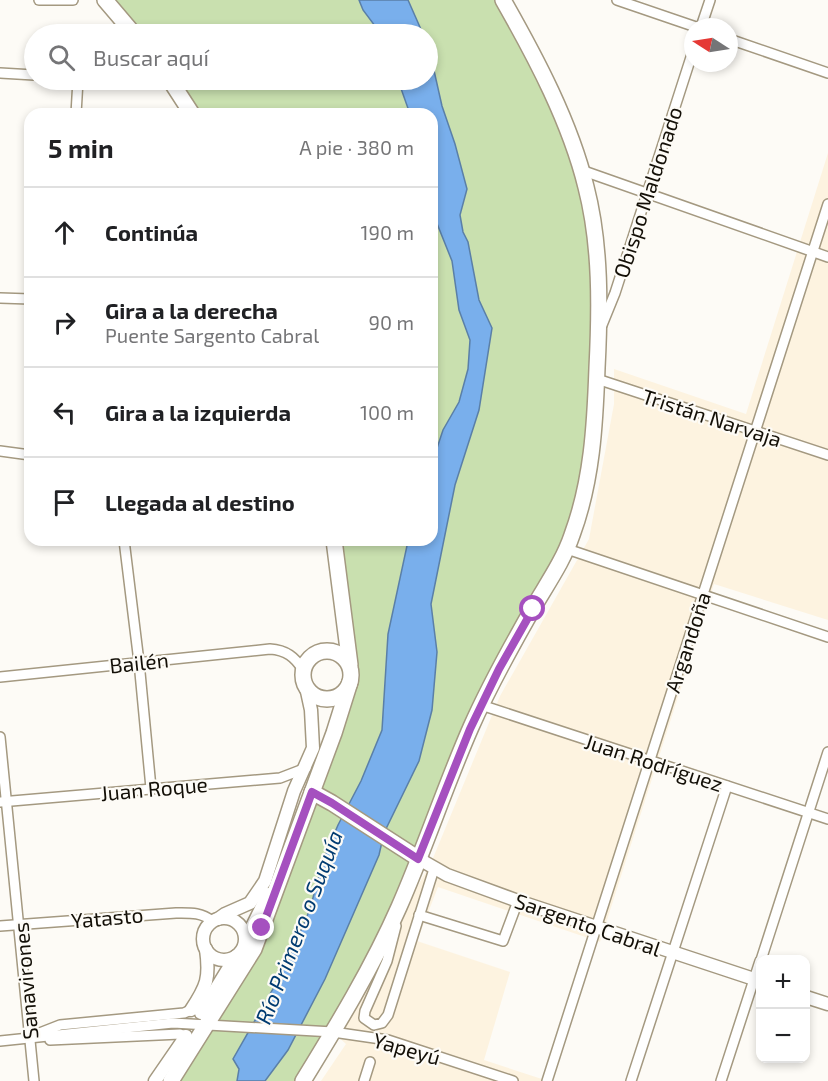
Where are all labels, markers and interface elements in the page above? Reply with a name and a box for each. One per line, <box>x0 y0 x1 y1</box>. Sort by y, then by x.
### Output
north arrow <box>684 18 738 72</box>
search box <box>24 24 438 90</box>
icon: search <box>45 41 78 74</box>
text: Buscar aquí <box>93 44 209 70</box>
street label: Obispo Maldonado <box>608 103 686 281</box>
text: 5 min <box>48 132 114 163</box>
text: A pie · 380 m <box>299 135 414 159</box>
icon: ahead <box>48 216 81 249</box>
text: Continúa <box>105 219 198 245</box>
text: 190 m <box>361 220 414 244</box>
text: Gira a la derecha <box>105 297 278 323</box>
icon: right <box>48 306 81 339</box>
text: 90 m <box>369 310 414 334</box>
text: Puente Sargento Cabral <box>105 323 319 347</box>
street label: Tristán Narvaja <box>639 383 785 452</box>
icon: left <box>48 396 81 429</box>
text: Gira a la izquierda <box>105 399 291 425</box>
text: 100 m <box>360 400 414 424</box>
icon: arrive <box>48 486 81 519</box>
text: Llegada al destino <box>105 489 295 515</box>
street label: Argandoña <box>659 588 715 696</box>
route start <box>519 595 545 621</box>
street label: Bailén <box>108 646 170 678</box>
street label: Juan Rodríguez <box>582 728 726 796</box>
street label: Juan Roque <box>99 771 209 805</box>
water label: Río Primero o Suquía <box>249 826 347 1028</box>
street label: Sargento Cabral <box>512 887 665 961</box>
street label: Yatasto <box>70 901 144 933</box>
route end <box>248 914 274 940</box>
street label: Sanavirones <box>7 921 43 1041</box>
map controls <box>756 955 810 1063</box>
button: + <box>756 955 810 1009</box>
button: − <box>756 1009 810 1063</box>
street label: Yapeyú <box>370 1027 444 1069</box>

